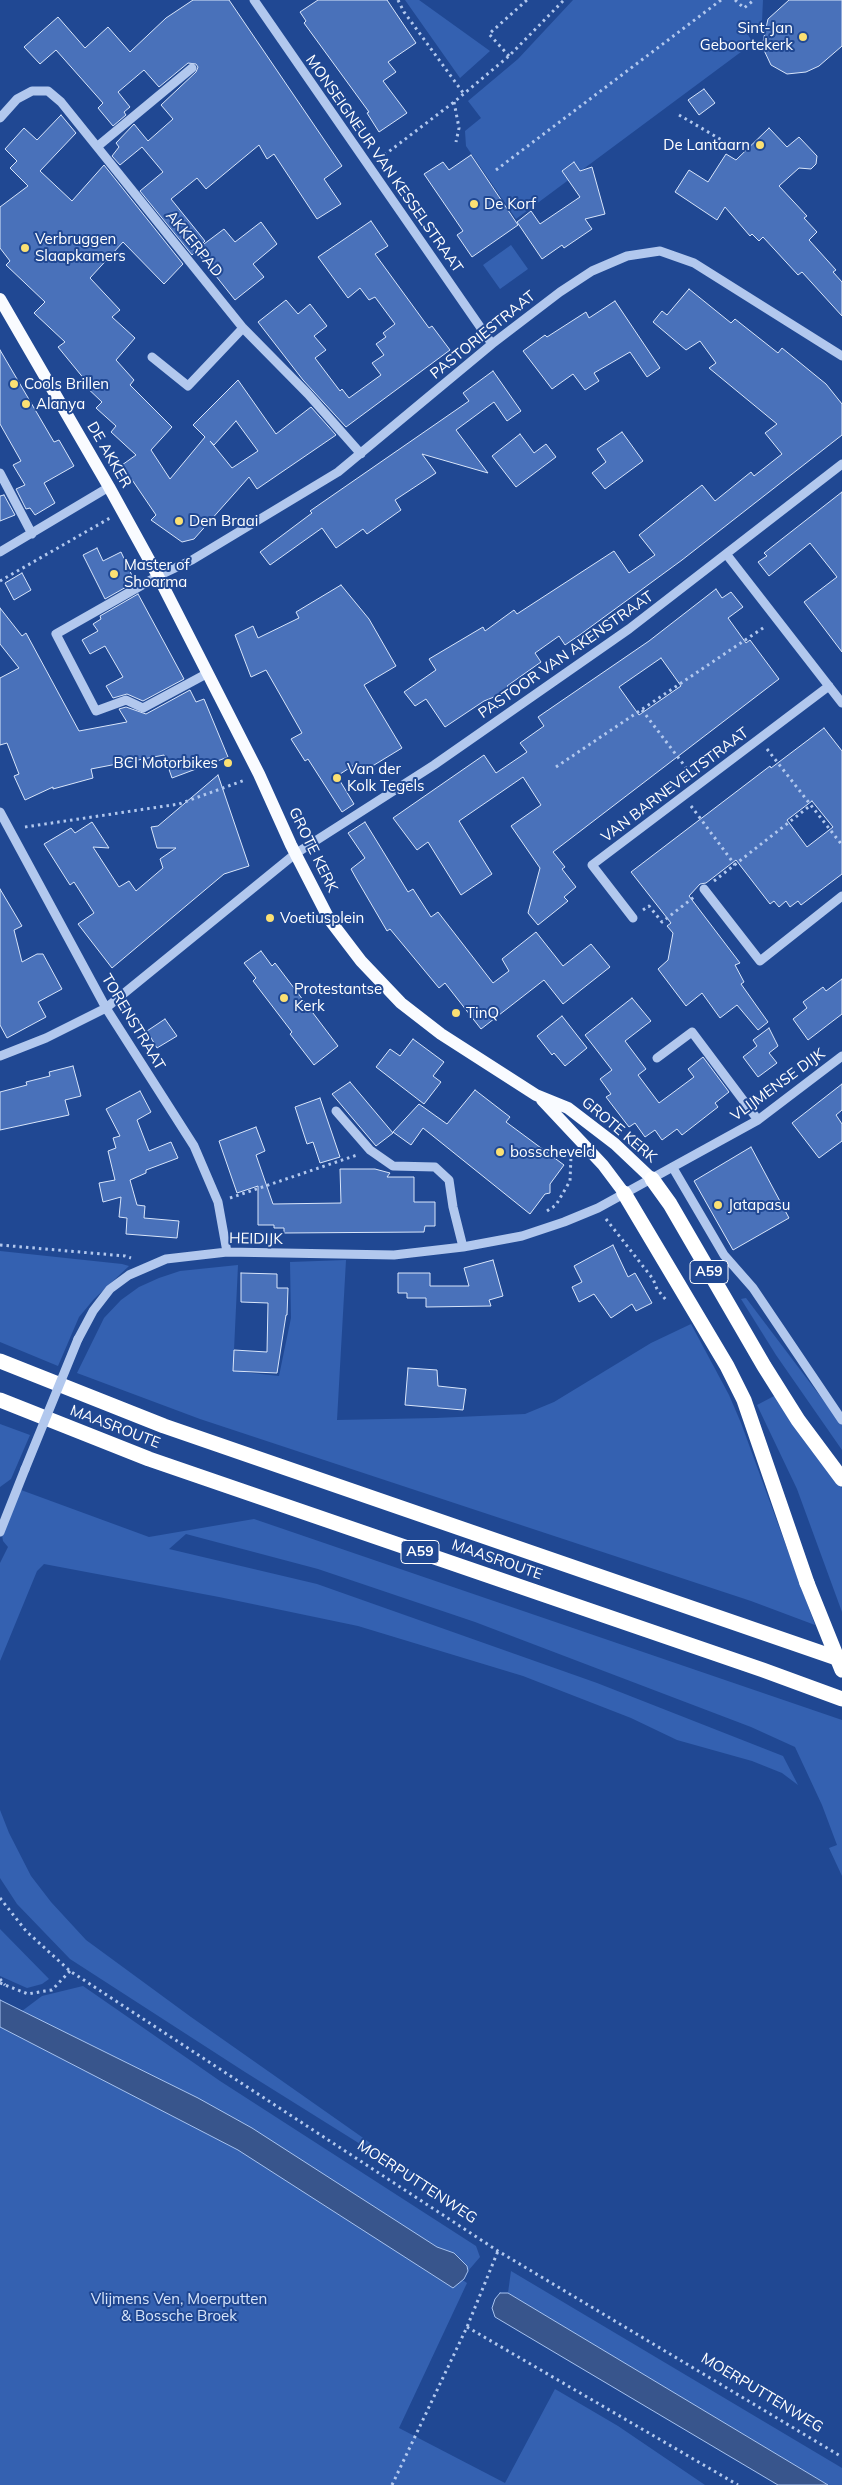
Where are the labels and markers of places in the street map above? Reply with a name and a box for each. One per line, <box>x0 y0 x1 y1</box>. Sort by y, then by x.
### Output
place label: Sint-Jan Geboortekerk <box>700 19 793 54</box>
marker: Sint-Jan Geboortekerk <box>797 31 809 43</box>
place label: De Lantaarn <box>663 136 750 154</box>
marker: De Lantaarn <box>754 139 766 151</box>
place label: De Korf <box>484 195 536 213</box>
marker: De Korf <box>468 198 480 210</box>
place label: Verbruggen Slaapkamers <box>35 230 126 265</box>
marker: Verbruggen Slaapkamers <box>19 242 31 254</box>
place label: Cools Brillen <box>24 375 109 393</box>
marker: Cools Brillen <box>8 378 20 390</box>
place label: Alanya <box>36 395 85 413</box>
marker: Alanya <box>20 398 32 410</box>
place label: Den Braai <box>189 512 258 530</box>
marker: Den Braai <box>173 515 185 527</box>
place label: Master of Shoarma <box>124 556 189 591</box>
marker: Master of Shoarma <box>108 568 120 580</box>
place label: BCI Motorbikes <box>113 754 218 772</box>
marker: BCI Motorbikes <box>222 757 234 769</box>
place label: Van der Kolk Tegels <box>347 760 424 795</box>
marker: Van der Kolk Tegels <box>331 772 343 784</box>
place label: Voetiusplein <box>280 909 364 927</box>
marker: Voetiusplein <box>264 912 276 924</box>
place label: Protestantse Kerk <box>294 980 382 1015</box>
marker: Protestantse Kerk <box>278 992 290 1004</box>
place label: TinQ <box>466 1004 499 1022</box>
marker: TinQ <box>450 1007 462 1019</box>
place label: bosscheveld <box>510 1143 595 1161</box>
marker: bosscheveld <box>494 1146 506 1158</box>
place label: Jatapasu <box>728 1196 790 1214</box>
marker: Jatapasu <box>712 1199 724 1211</box>

